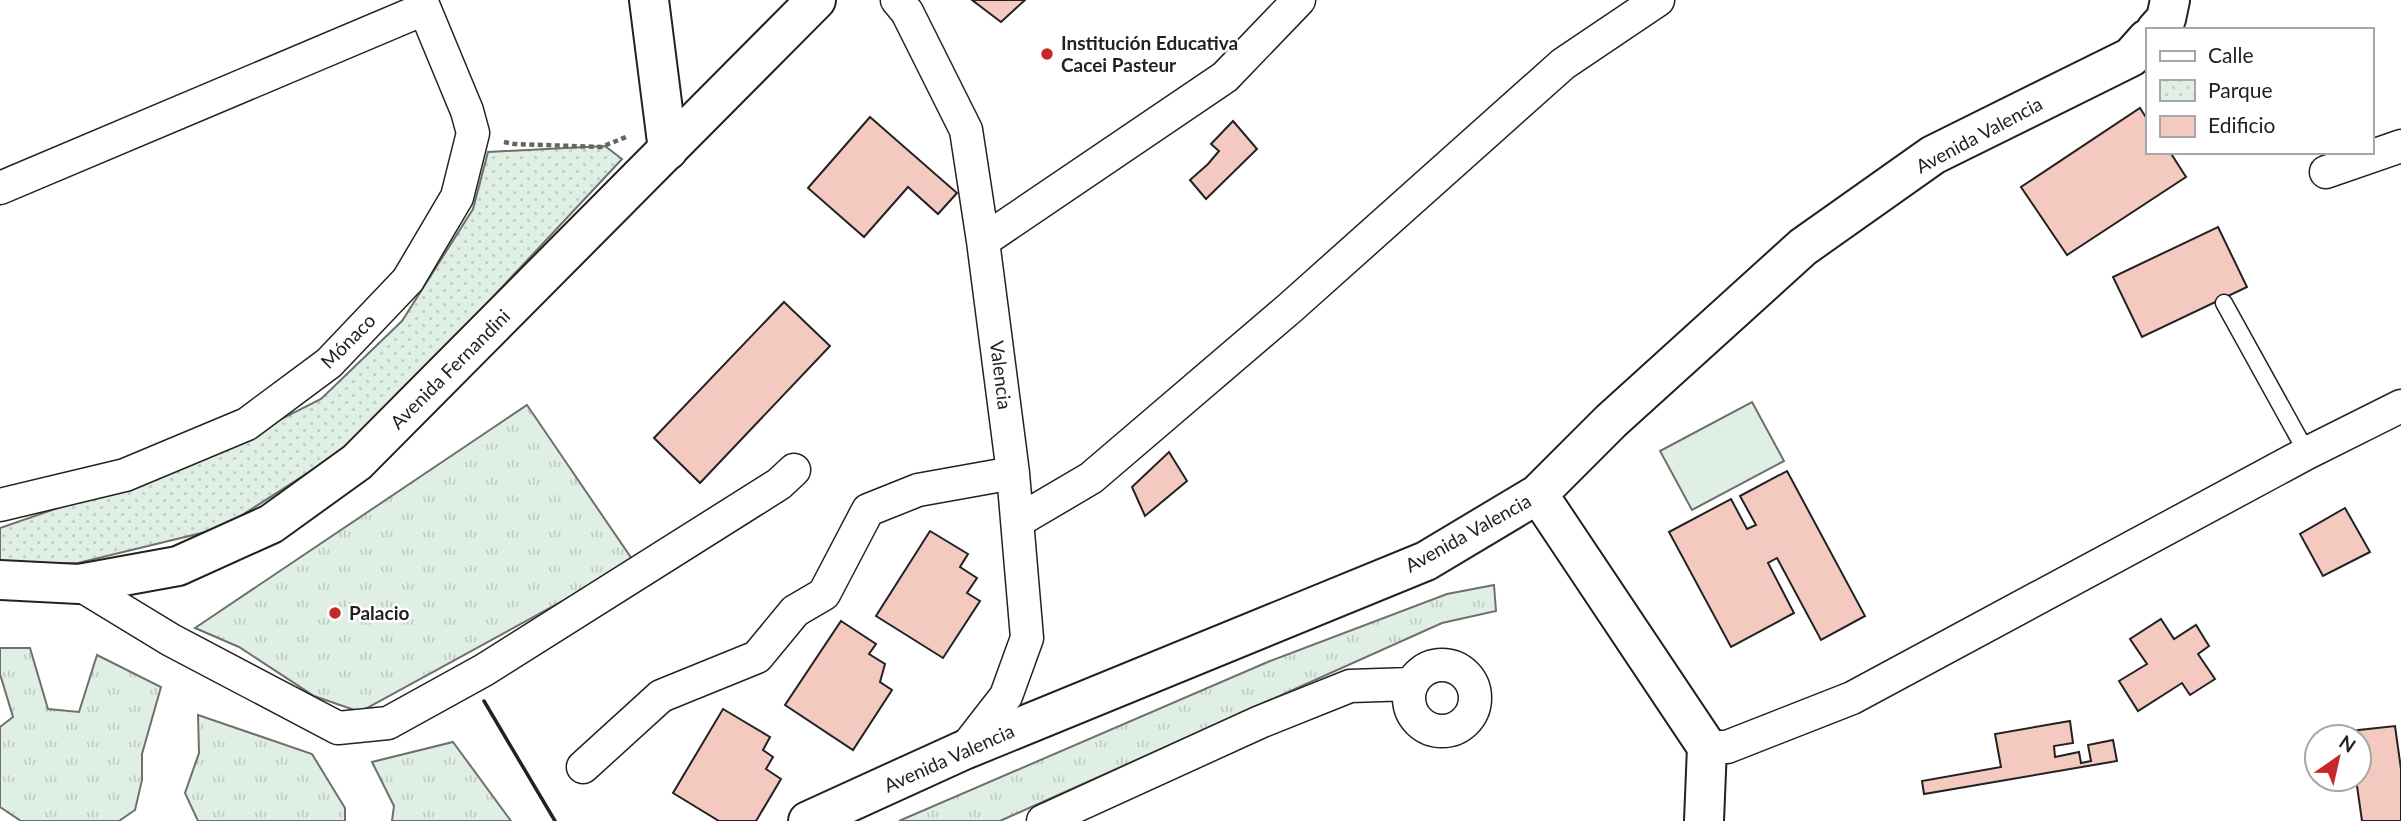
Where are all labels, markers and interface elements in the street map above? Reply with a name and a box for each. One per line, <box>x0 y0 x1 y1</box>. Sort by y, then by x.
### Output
legend <box>2146 28 2373 154</box>
place label: Institución Educativa Cacei Pasteur <box>1061 31 1238 76</box>
text: Calle <box>2208 42 2253 67</box>
marker: Institución Educativa Cacei Pasteur <box>1039 46 1055 62</box>
text: Parque <box>2208 77 2273 102</box>
street label: Avenida Valencia <box>1911 91 2046 178</box>
text: Edificio <box>2208 112 2276 137</box>
street label: Avenida Fernandini <box>385 304 514 433</box>
street label: Mónaco <box>316 309 380 373</box>
street label: Valencia <box>986 339 1017 411</box>
street label: Avenida Valencia <box>1401 489 1535 577</box>
place label: Palacio <box>349 601 409 624</box>
marker: Palacio <box>327 605 343 621</box>
street label: Avenida Valencia <box>880 719 1018 797</box>
north arrow <box>2303 723 2373 793</box>
text: N <box>2335 730 2360 757</box>

